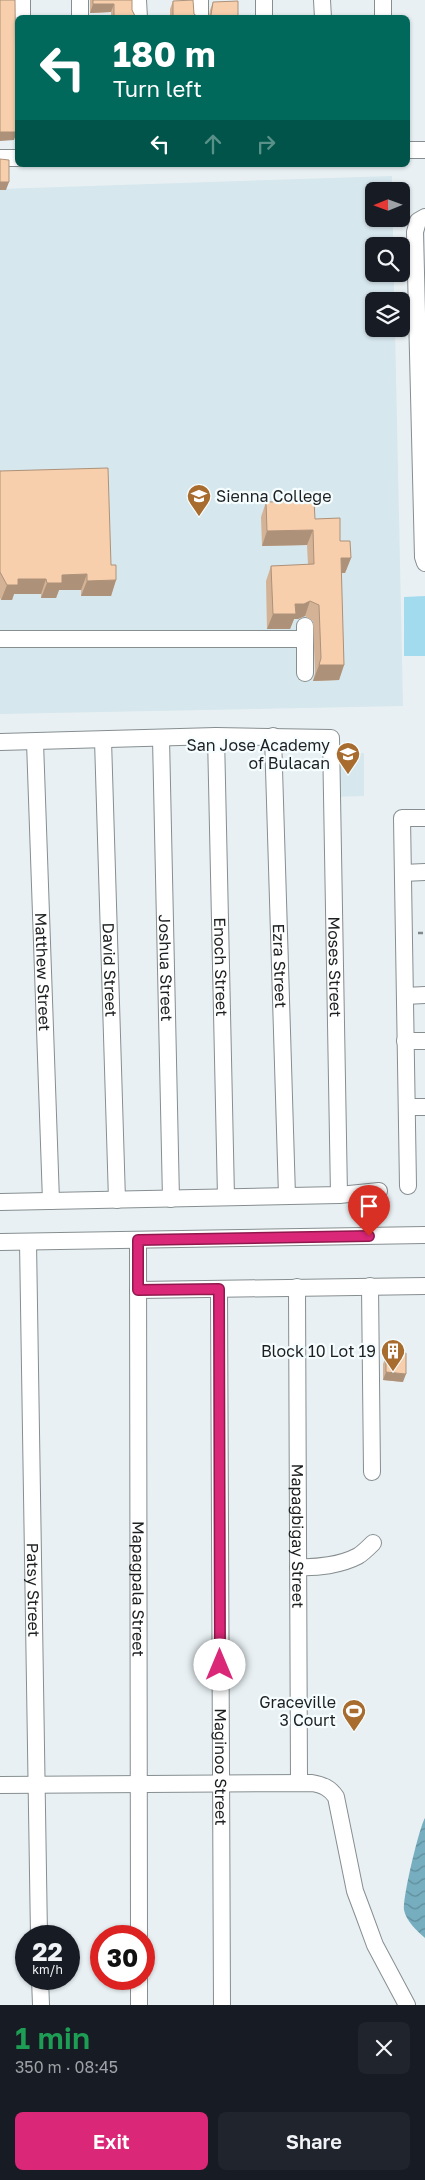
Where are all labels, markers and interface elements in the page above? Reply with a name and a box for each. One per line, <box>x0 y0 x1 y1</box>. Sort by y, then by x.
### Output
text: 180 m <box>113 33 216 75</box>
icon: left <box>30 35 95 100</box>
text: Turn left <box>113 75 202 102</box>
icon: left <box>146 130 174 158</box>
icon: ahead <box>199 130 227 158</box>
icon: right <box>252 130 280 158</box>
north arrow <box>365 182 410 228</box>
map controls <box>365 182 410 337</box>
button: search <box>365 237 410 282</box>
button: layers <box>365 292 410 337</box>
school or university icon: Sienna College <box>186 483 212 517</box>
place label: Sienna College <box>216 486 332 506</box>
place label: San Jose Academy of Bulacan <box>186 735 330 773</box>
school or university icon: San Jose Academy of Bulacan <box>335 741 361 775</box>
street label: Matthew Street <box>31 912 55 1032</box>
street label: Joshua Street <box>155 914 177 1022</box>
street label: Moses Street <box>324 916 346 1018</box>
street label: Enoch Street <box>210 917 232 1017</box>
street label: David Street <box>99 922 121 1017</box>
street label: Ezra Street <box>269 923 291 1008</box>
pin <box>348 1185 390 1236</box>
icon: arrive <box>355 1192 383 1220</box>
building icon: Block 10 Lot 19 <box>380 1338 406 1372</box>
place label: Block 10 Lot 19 <box>261 1341 376 1361</box>
street label: Mapagbigay Street <box>288 1464 308 1608</box>
street label: Mapagpala Street <box>128 1521 149 1657</box>
street label: Patsy Street <box>23 1543 44 1637</box>
position arrow <box>193 1638 245 1690</box>
place label: Graceville 3 Court <box>259 1692 336 1730</box>
sports icon: Graceville 3 Court <box>341 1698 367 1732</box>
street label: Maginoo Street <box>211 1708 231 1826</box>
speed limit sign: 30 <box>90 1925 155 1990</box>
text: 22 <box>32 1936 63 1967</box>
text: km/h <box>32 1962 63 1977</box>
text: 1 min <box>15 2020 90 2056</box>
button: close <box>358 2022 410 2074</box>
text: 350 m · 08:45 <box>15 2057 118 2077</box>
button: Exit <box>15 2112 208 2170</box>
button: Share <box>218 2112 410 2170</box>

